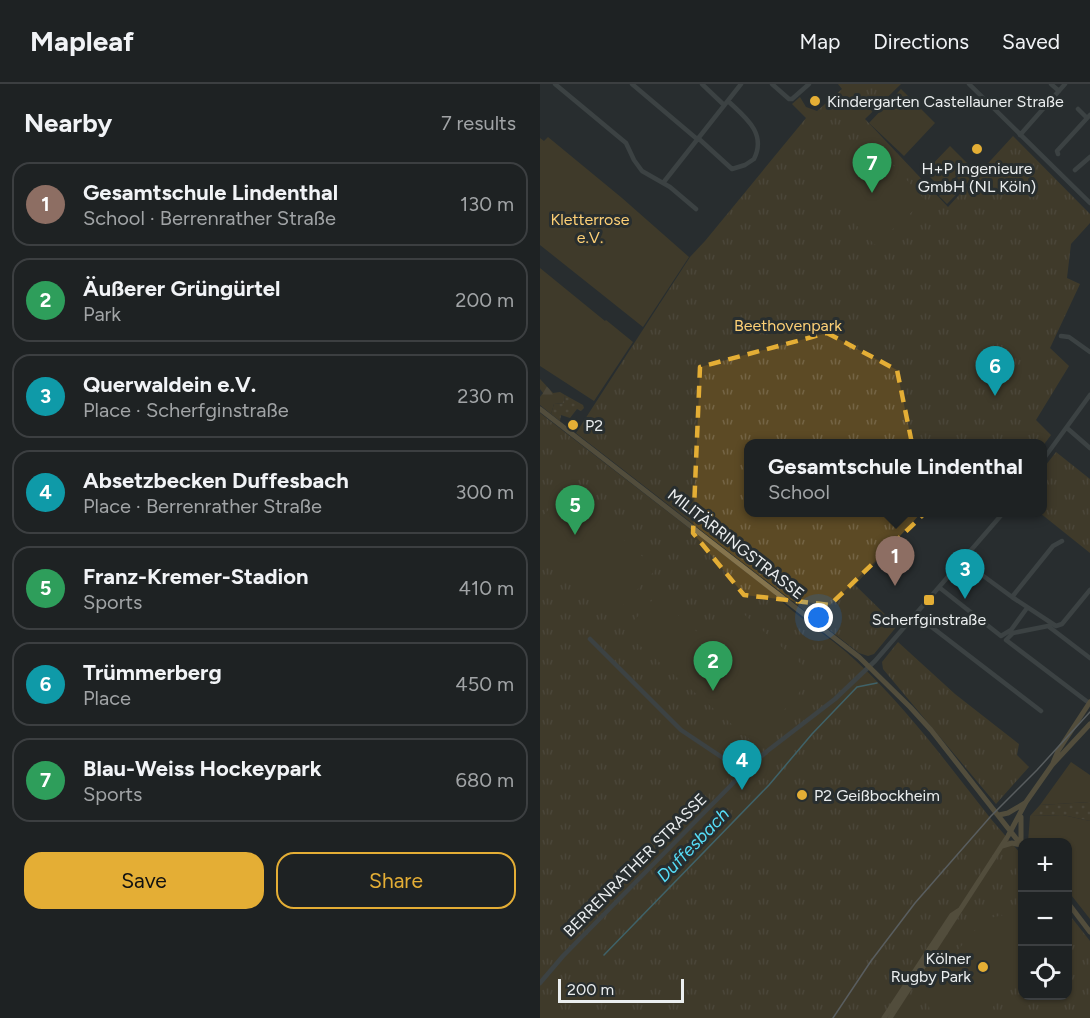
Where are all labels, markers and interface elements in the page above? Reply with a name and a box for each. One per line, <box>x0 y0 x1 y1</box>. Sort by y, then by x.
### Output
text: Mapleaf <box>30 24 134 58</box>
text: Map <box>799 29 840 54</box>
text: Directions <box>873 29 969 54</box>
text: Saved <box>1002 29 1060 54</box>
place label: Kindergarten Castellauner Straße <box>827 92 1064 111</box>
marker: Kindergarten Castellauner Straße <box>808 94 822 108</box>
text: Nearby <box>24 107 112 139</box>
text: 7 results <box>441 111 516 135</box>
marker: H+P Ingenieure GmbH (NL Köln) <box>970 142 984 156</box>
pin: 7 <box>852 144 892 193</box>
place label: H+P Ingenieure GmbH (NL Köln) <box>918 159 1036 196</box>
text: Gesamtschule Lindenthal <box>83 179 338 206</box>
text: 1 <box>41 192 50 216</box>
text: 130 m <box>460 192 514 216</box>
text: School · Berrenrather Straße <box>83 206 336 230</box>
park label: Kletterrose e.V. <box>550 210 630 247</box>
text: Äußerer Grüngürtel <box>83 275 280 302</box>
text: 2 <box>40 288 51 312</box>
text: 200 m <box>455 288 514 312</box>
text: Park <box>83 302 121 326</box>
park label: Beethovenpark <box>734 316 842 335</box>
pin: 6 <box>976 346 1014 396</box>
text: Querwaldein e.V. <box>83 371 256 398</box>
text: 3 <box>40 384 51 408</box>
text: 230 m <box>457 384 514 408</box>
text: Place · Scherfginstraße <box>83 398 289 422</box>
place label: P2 <box>585 416 603 435</box>
marker: P2 <box>566 418 580 432</box>
popup <box>744 439 1047 517</box>
text: Gesamtschule Lindenthal <box>768 453 1023 480</box>
text: Absetzbecken Duffesbach <box>83 467 349 494</box>
text: 4 <box>39 480 52 504</box>
text: 300 m <box>456 480 514 504</box>
text: School <box>768 480 830 504</box>
street label: MILITÄRRINGSTRASSE <box>664 485 808 603</box>
pin: 5 <box>555 486 594 535</box>
text: Place · Berrenrather Straße <box>83 494 322 518</box>
pin: 1 <box>876 536 914 586</box>
pin: 3 <box>946 550 984 599</box>
text: Franz-Kremer-Stadion <box>83 563 309 590</box>
text: 5 <box>40 576 51 600</box>
text: 410 m <box>459 576 514 600</box>
text: Sports <box>83 590 142 614</box>
marker: Scherfginstraße <box>922 593 936 607</box>
your location <box>804 603 833 632</box>
place label: Scherfginstraße <box>872 610 986 629</box>
pin: 2 <box>694 642 732 691</box>
text: Trümmerberg <box>83 659 222 686</box>
text: 6 <box>40 672 51 696</box>
text: 450 m <box>455 672 514 696</box>
text: Place <box>83 686 131 710</box>
pin: 4 <box>722 740 762 790</box>
text: Blau-Weiss Hockeypark <box>83 755 322 782</box>
text: 7 <box>40 768 51 792</box>
text: 680 m <box>456 768 514 792</box>
text: Sports <box>83 782 142 806</box>
place label: P2 Geißbockheim <box>814 786 940 805</box>
marker: P2 Geißbockheim <box>795 788 809 802</box>
street label: BERRENRATHER STRASSE <box>559 789 711 941</box>
water label: Duffesbach <box>652 803 734 887</box>
map controls <box>1018 838 1072 1000</box>
button: + <box>1018 838 1072 892</box>
button: Save <box>24 852 264 909</box>
button: Share <box>276 852 516 909</box>
button: − <box>1018 892 1072 946</box>
button: locate <box>1018 946 1072 1000</box>
place label: Kölner Rugby Park <box>891 949 972 986</box>
marker: Kölner Rugby Park <box>976 960 990 974</box>
scale bar <box>558 976 684 1004</box>
text: 200 m <box>567 980 614 999</box>

